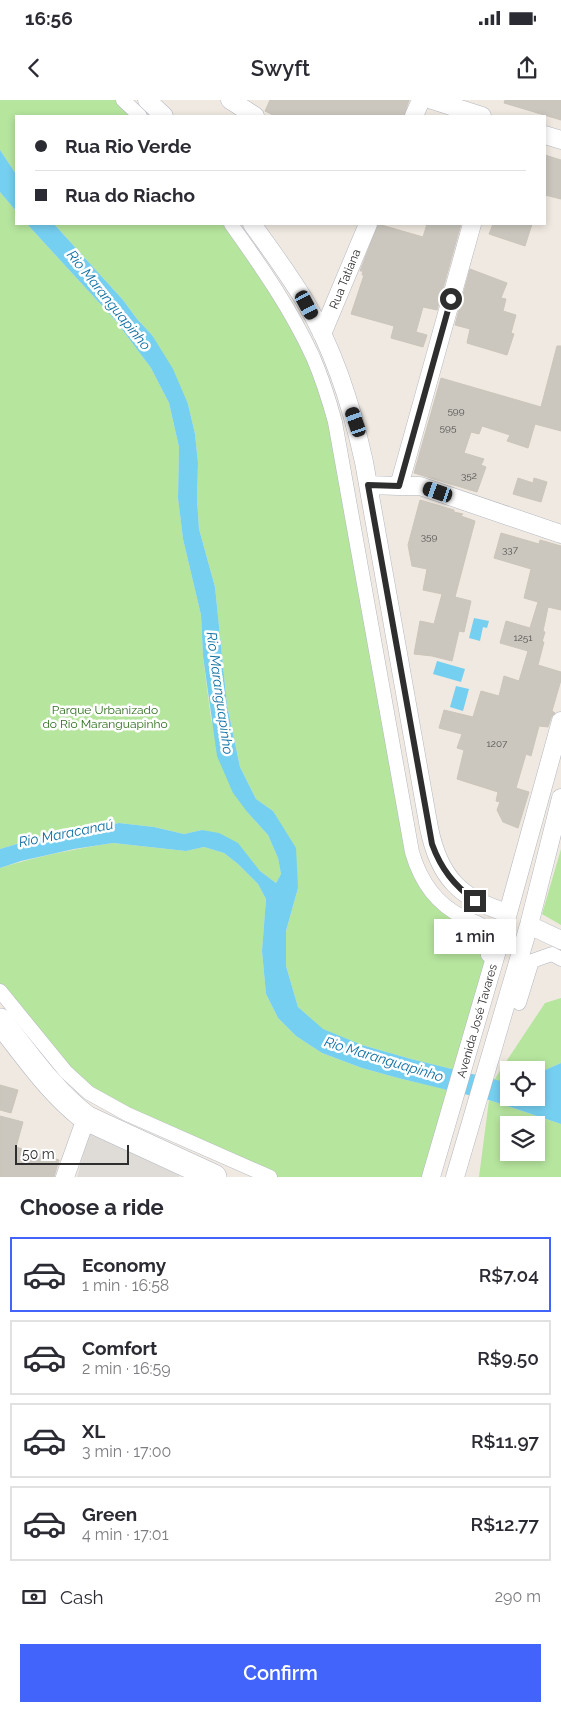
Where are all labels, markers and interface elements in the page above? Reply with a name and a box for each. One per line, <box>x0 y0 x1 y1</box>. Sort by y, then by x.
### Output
text: 16:56 <box>25 7 73 29</box>
icon: back <box>20 54 48 82</box>
icon: share <box>513 54 541 82</box>
text: Swyft <box>251 55 310 81</box>
text: Rua Rio Verde <box>65 135 191 157</box>
text: Rua do Riacho <box>65 184 195 206</box>
water label: Rio Maranguapinho <box>64 247 154 353</box>
street label: Rua Tatiana <box>327 247 363 311</box>
car <box>293 288 320 322</box>
route start <box>440 288 462 310</box>
car <box>344 405 367 439</box>
house number: 599 <box>447 405 465 416</box>
house number: 595 <box>440 422 457 433</box>
house number: 352 <box>461 470 477 481</box>
car <box>421 480 454 504</box>
house number: 359 <box>421 531 437 542</box>
house number: 337 <box>502 544 519 555</box>
water label: Rio Maranguapinho <box>203 631 237 755</box>
house number: 1251 <box>513 632 533 643</box>
park label: Parque Urbanizado do Rio Maranguapinho <box>42 703 168 731</box>
house number: 1207 <box>487 738 508 749</box>
water label: Rio Maracanaú <box>17 816 115 850</box>
route end <box>464 890 486 912</box>
callout: 1 min <box>434 918 516 954</box>
text: 1 min <box>455 927 495 946</box>
street label: Avenida José Tavares <box>454 962 500 1080</box>
water label: Rio Maranguapinho <box>323 1033 445 1085</box>
map controls <box>500 1061 545 1161</box>
button: locate <box>500 1061 545 1106</box>
button: layers <box>500 1116 545 1161</box>
scale bar <box>15 1142 129 1165</box>
text: 50 m <box>22 1146 55 1162</box>
text: Choose a ride <box>20 1194 164 1220</box>
icon: car <box>22 1252 67 1297</box>
text: Economy <box>82 1254 166 1276</box>
text: R$7.04 <box>479 1264 539 1286</box>
text: 1 min · 16:58 <box>82 1276 169 1295</box>
icon: car <box>22 1335 67 1380</box>
text: Comfort <box>82 1337 157 1359</box>
text: R$9.50 <box>477 1347 539 1369</box>
text: 2 min · 16:59 <box>82 1359 171 1378</box>
icon: car <box>22 1418 67 1463</box>
text: XL <box>82 1420 105 1442</box>
text: R$11.97 <box>471 1430 539 1452</box>
text: 3 min · 17:00 <box>82 1442 171 1461</box>
icon: car <box>22 1501 67 1546</box>
text: Green <box>82 1503 137 1525</box>
text: R$12.77 <box>471 1513 539 1535</box>
text: 4 min · 17:01 <box>82 1525 169 1544</box>
icon: cash <box>20 1583 48 1611</box>
text: Cash <box>60 1586 104 1608</box>
text: 290 m <box>495 1587 541 1606</box>
button: Confirm <box>20 1644 541 1702</box>

